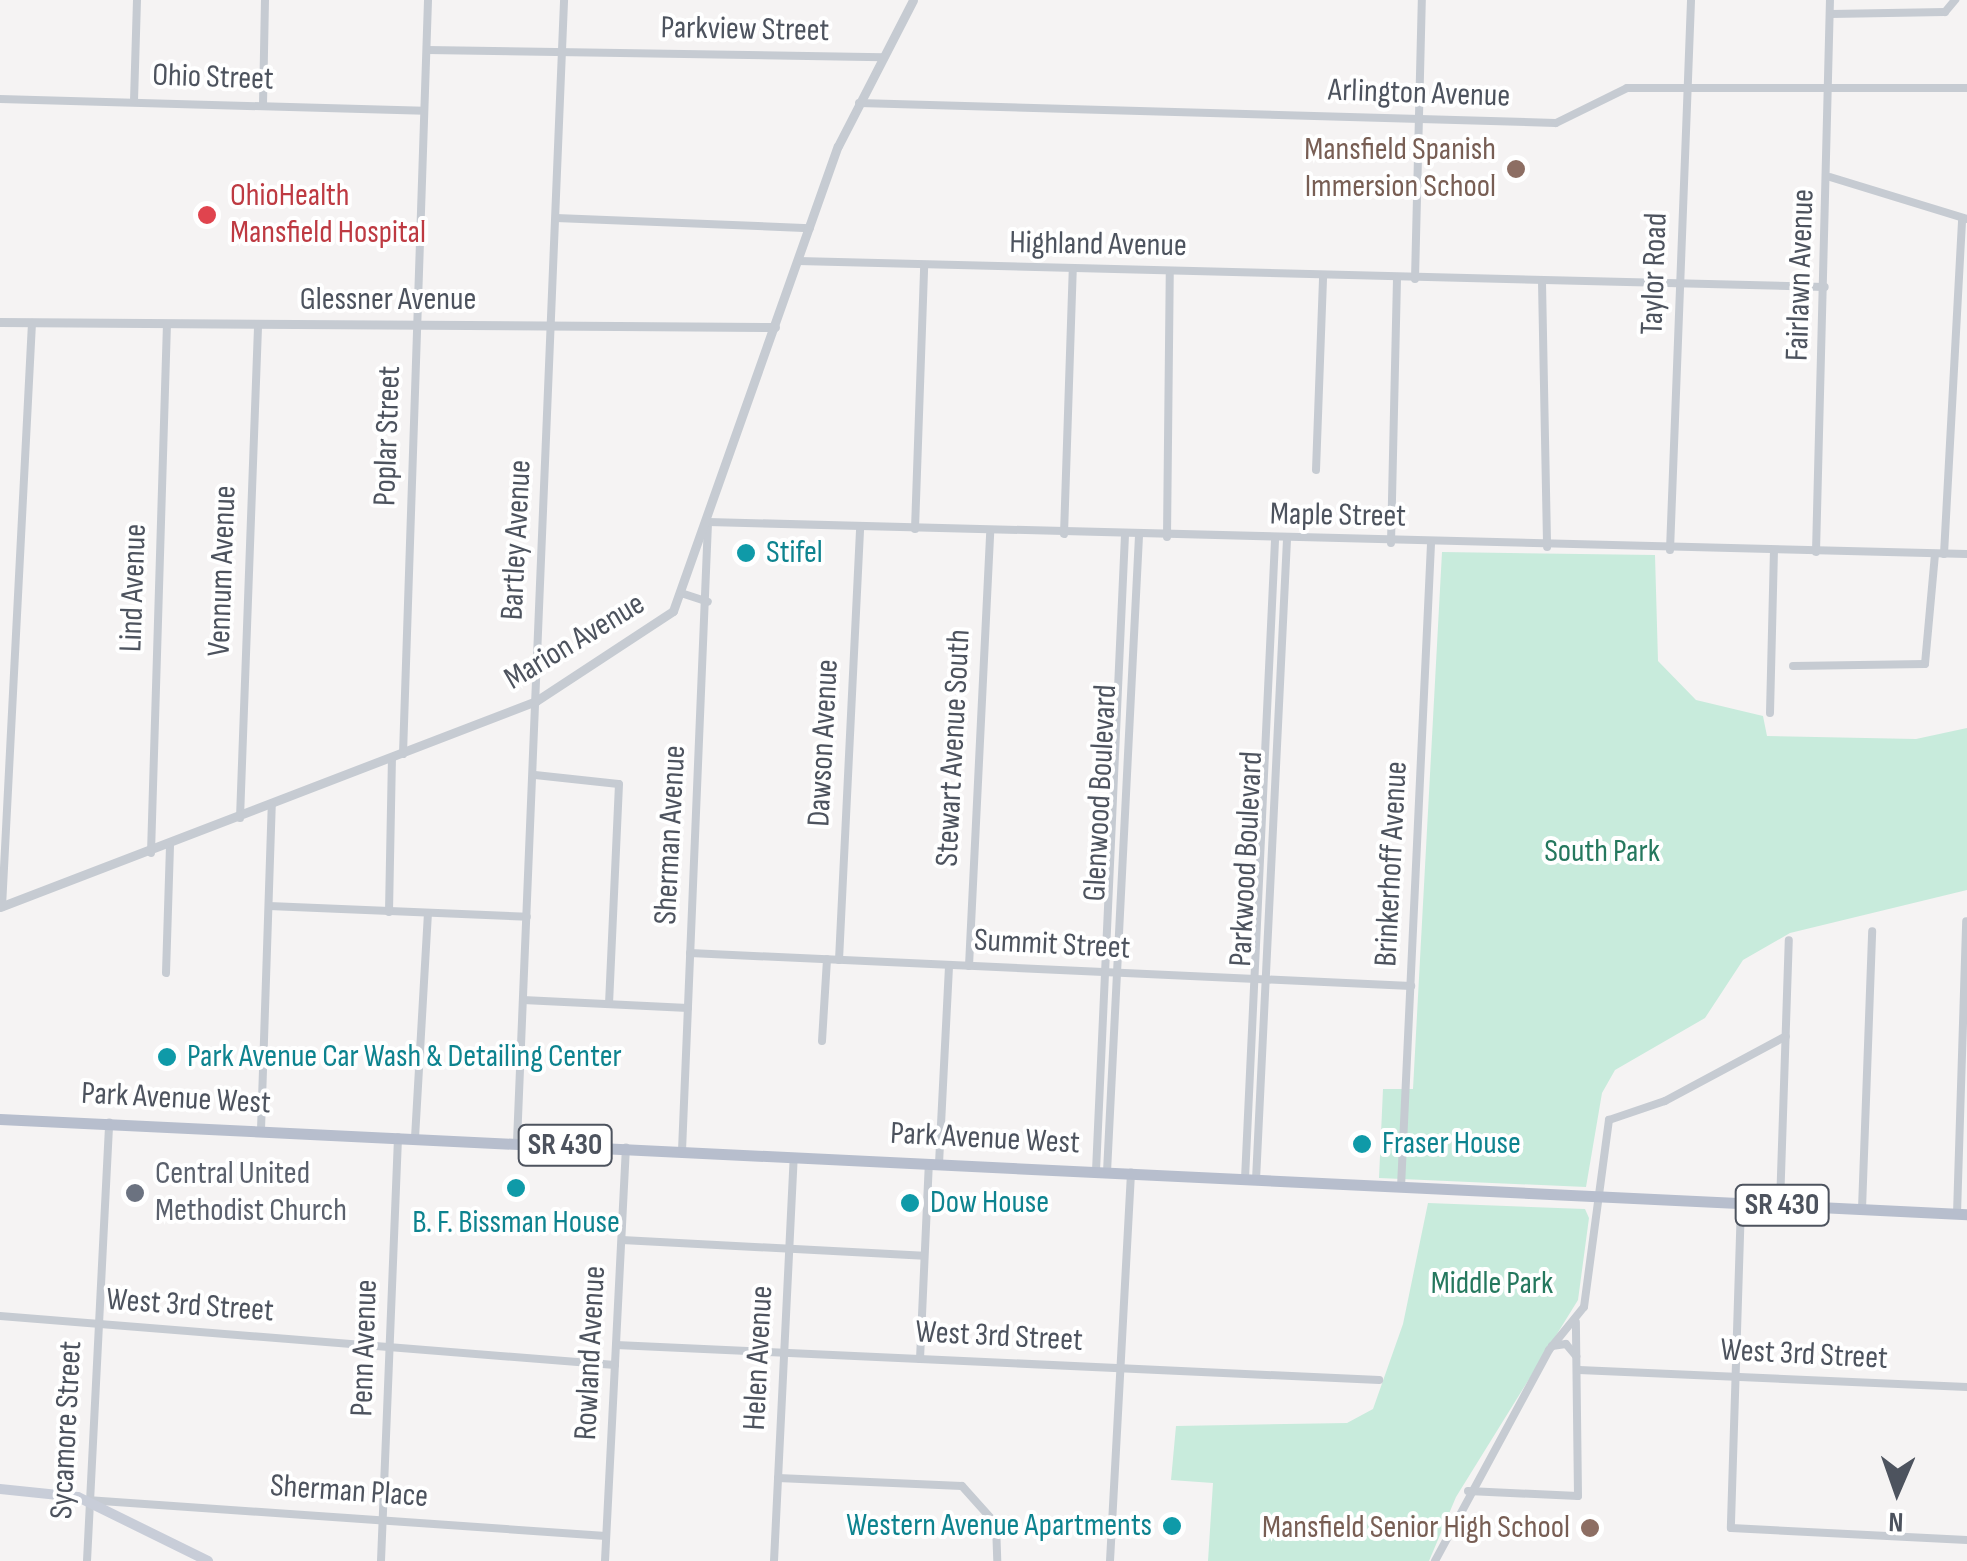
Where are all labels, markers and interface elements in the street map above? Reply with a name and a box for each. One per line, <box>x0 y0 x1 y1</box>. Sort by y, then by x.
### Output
street label: Parkview Street <box>660 9 830 51</box>
street label: Ohio Street <box>152 57 274 99</box>
street label: Arlington Avenue <box>1327 72 1511 116</box>
place label: Mansfield Spanish Immersion School <box>1304 132 1496 207</box>
marker: Mansfield Spanish Immersion School <box>1505 158 1527 180</box>
place label: OhioHealth Mansfield Hospital <box>230 178 426 253</box>
street label: Fairlawn Avenue <box>1779 188 1823 362</box>
marker: OhioHealth Mansfield Hospital <box>194 202 220 228</box>
street label: Taylor Road <box>1634 212 1676 336</box>
street label: Highland Avenue <box>1009 224 1187 266</box>
street label: Glessner Avenue <box>300 281 476 319</box>
street label: Poplar Street <box>366 365 410 507</box>
street label: Bartley Avenue <box>494 459 540 621</box>
street label: Vennum Avenue <box>201 485 245 657</box>
street label: Maple Street <box>1270 496 1406 536</box>
street label: Lind Avenue <box>113 523 155 653</box>
place label: Stifel <box>766 534 823 572</box>
marker: Stifel <box>735 542 757 564</box>
street label: Marion Avenue <box>498 585 652 699</box>
street label: Stewart Avenue South <box>929 628 979 868</box>
street label: Dawson Avenue <box>800 658 848 828</box>
street label: Glenwood Boulevard <box>1076 684 1126 902</box>
street label: Sherman Avenue <box>647 744 695 926</box>
street label: Parkwood Boulevard <box>1222 750 1272 968</box>
street label: Brinkerhoff Avenue <box>1367 760 1417 968</box>
park label: South Park <box>1544 833 1660 871</box>
street label: Summit Street <box>973 922 1131 968</box>
place label: Park Avenue Car Wash & Detailing Center <box>187 1038 622 1076</box>
marker: Park Avenue Car Wash & Detailing Center <box>156 1046 178 1068</box>
street label: Park Avenue West <box>80 1075 272 1123</box>
street label: Park Avenue West <box>889 1115 1081 1163</box>
road number: SR 430 <box>518 1120 612 1170</box>
place label: Fraser House <box>1382 1125 1521 1163</box>
marker: Fraser House <box>1351 1133 1373 1155</box>
place label: Central United Methodist Church <box>155 1156 347 1231</box>
marker: B. F. Bissman House <box>505 1177 527 1199</box>
road number: SR 430 <box>1734 1180 1830 1230</box>
marker: Central United Methodist Church <box>124 1182 146 1204</box>
place label: Dow House <box>930 1184 1049 1222</box>
marker: Dow House <box>899 1192 921 1214</box>
place label: B. F. Bissman House <box>412 1204 620 1242</box>
street label: Rowland Avenue <box>567 1265 615 1441</box>
park label: Middle Park <box>1431 1265 1553 1303</box>
street label: Penn Avenue <box>343 1279 387 1417</box>
street label: West 3rd Street <box>105 1281 275 1331</box>
street label: Helen Avenue <box>736 1285 782 1431</box>
street label: West 3rd Street <box>914 1313 1084 1361</box>
street label: West 3rd Street <box>1719 1331 1889 1379</box>
street label: Sycamore Street <box>43 1340 91 1520</box>
north arrow <box>1847 1441 1947 1541</box>
street label: Sherman Place <box>269 1467 429 1517</box>
text: N <box>1888 1505 1904 1538</box>
place label: Western Avenue Apartments <box>846 1507 1152 1545</box>
place label: Mansfield Senior High School <box>1262 1509 1570 1547</box>
marker: Western Avenue Apartments <box>1161 1515 1183 1537</box>
marker: Mansfield Senior High School <box>1579 1517 1601 1539</box>

